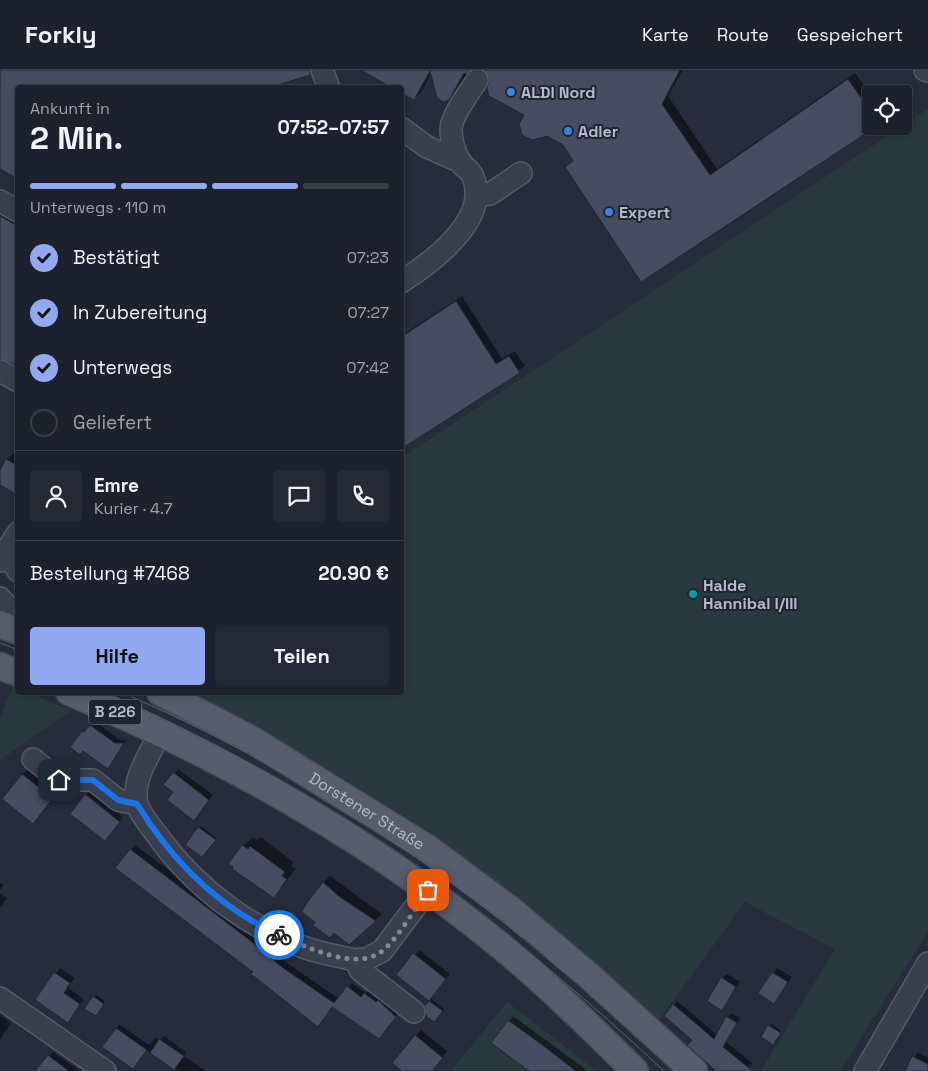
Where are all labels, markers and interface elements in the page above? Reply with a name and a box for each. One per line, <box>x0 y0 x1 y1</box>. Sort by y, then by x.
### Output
text: Forkly <box>25 19 97 50</box>
text: Karte <box>642 23 689 46</box>
text: Route <box>717 23 769 46</box>
text: Gespeichert <box>797 23 903 46</box>
place label: ALDI Nord <box>521 82 596 103</box>
map controls <box>862 85 912 135</box>
button: locate <box>862 85 912 135</box>
marker: ALDI Nord <box>505 86 517 98</box>
text: Ankunft in <box>30 98 110 119</box>
text: 07:52–07:57 <box>277 115 389 140</box>
text: 2 Min. <box>30 118 123 158</box>
place label: Adler <box>578 121 618 142</box>
marker: Adler <box>562 125 574 137</box>
text: Unterwegs · 110 m <box>30 197 166 218</box>
place label: Expert <box>619 202 670 223</box>
marker: Expert <box>603 206 615 218</box>
icon: check <box>30 244 58 272</box>
text: Bestätigt <box>73 245 160 270</box>
text: 07:23 <box>347 247 389 268</box>
icon: check <box>30 299 58 327</box>
text: In Zubereitung <box>73 300 207 325</box>
text: 07:27 <box>347 302 389 323</box>
icon: check <box>30 354 58 382</box>
text: Unterwegs <box>73 355 172 380</box>
text: 07:42 <box>346 357 389 378</box>
text: Geliefert <box>73 410 152 435</box>
button: person <box>30 470 82 522</box>
button: chat <box>273 470 325 522</box>
button: phone <box>337 470 389 522</box>
text: Emre <box>94 473 139 498</box>
text: Kurier · 4.7 <box>94 498 173 519</box>
text: Bestellung #7468 <box>30 561 190 586</box>
text: 20.90 € <box>318 561 389 586</box>
place label: Halde Hannibal I/III <box>703 575 798 614</box>
marker: Halde Hannibal I/III <box>687 588 699 600</box>
button: Hilfe <box>30 627 205 685</box>
button: Teilen <box>215 627 389 685</box>
road number: B 226 <box>89 700 141 724</box>
pin <box>38 759 80 801</box>
icon: home <box>45 766 73 794</box>
street label: Dorstener Straße <box>305 767 429 855</box>
pin <box>407 869 449 911</box>
icon: bag <box>414 876 442 904</box>
courier <box>254 910 304 960</box>
icon: bike <box>265 921 293 949</box>

